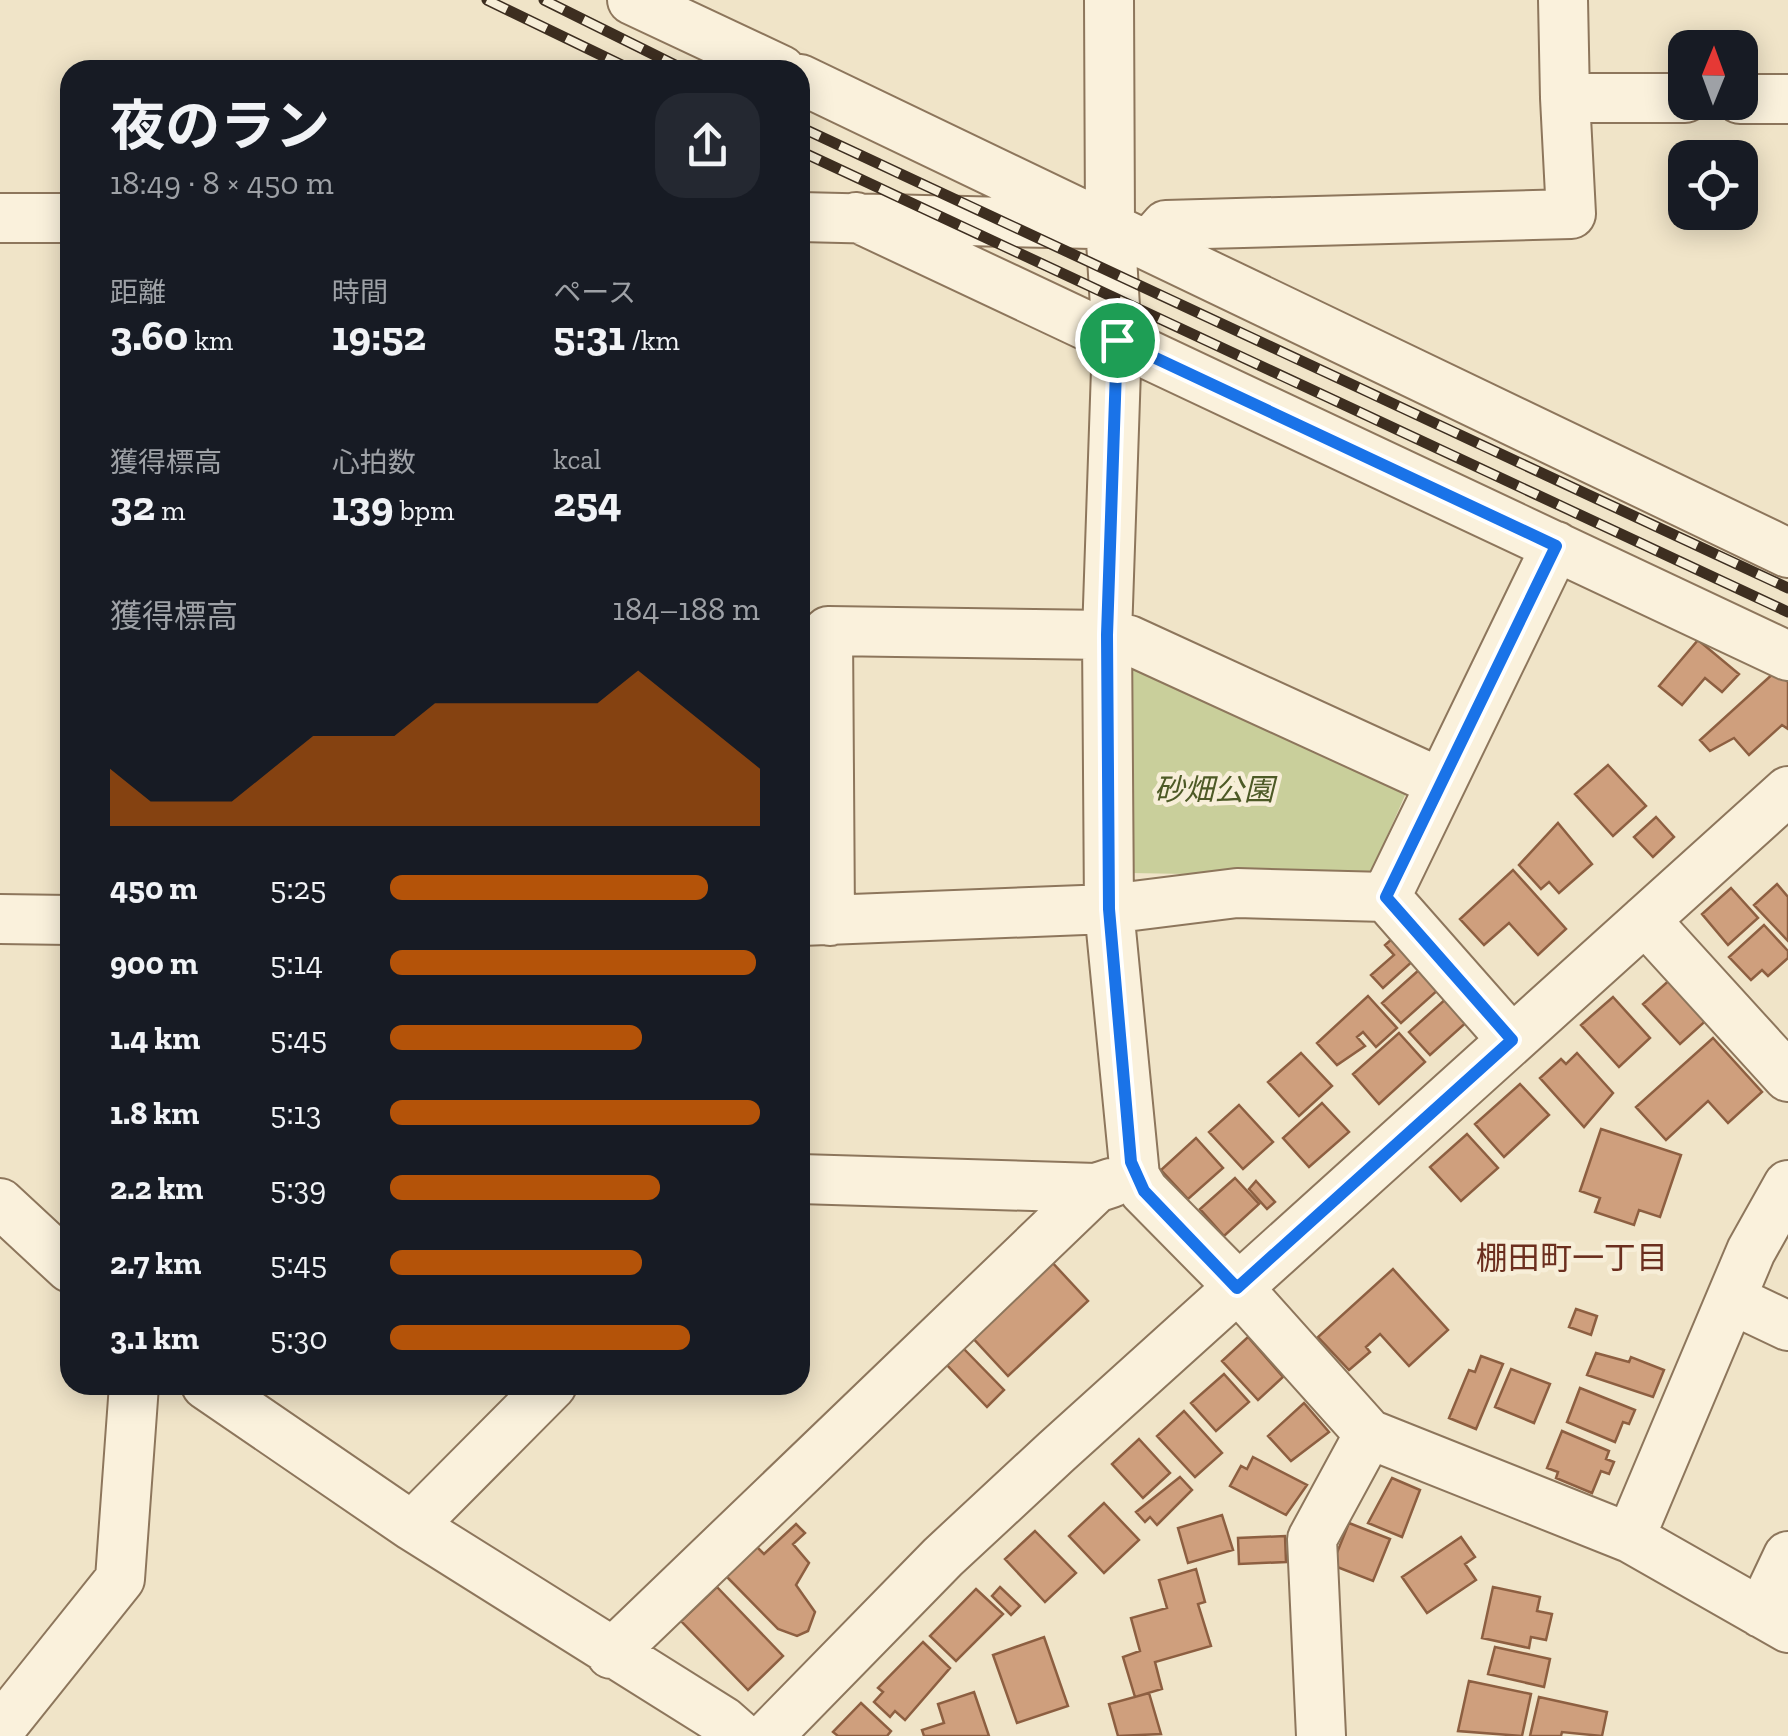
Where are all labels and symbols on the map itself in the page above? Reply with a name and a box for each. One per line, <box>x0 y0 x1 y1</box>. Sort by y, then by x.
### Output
north arrow <box>1668 30 1758 120</box>
pin <box>1075 298 1160 383</box>
park label: 砂畑公園 <box>1154 772 1278 808</box>
district label: 棚田町一丁目 <box>1476 1239 1668 1277</box>

